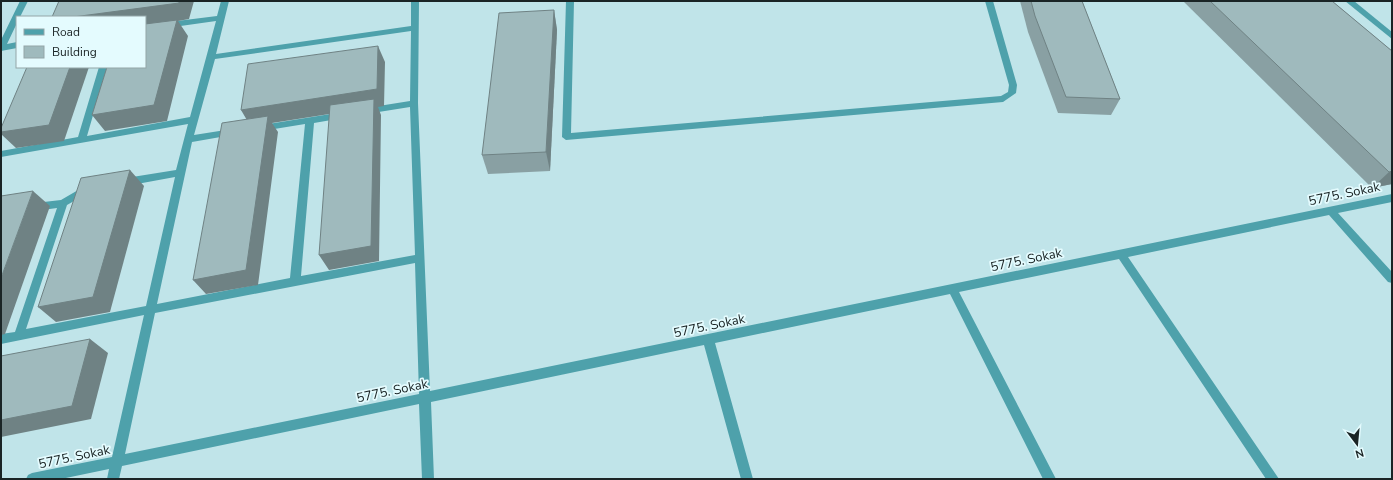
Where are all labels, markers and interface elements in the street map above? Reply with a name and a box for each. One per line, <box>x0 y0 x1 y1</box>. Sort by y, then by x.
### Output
legend <box>16 16 146 68</box>
text: Road <box>52 24 80 40</box>
text: Building <box>52 44 97 60</box>
street label: 5775. Sokak <box>1307 178 1382 210</box>
street label: 5775. Sokak <box>989 244 1064 276</box>
street label: 5775. Sokak <box>672 310 747 342</box>
street label: 5775. Sokak <box>355 375 430 407</box>
north arrow <box>1337 424 1377 464</box>
street label: 5775. Sokak <box>37 441 112 473</box>
text: N <box>1354 445 1366 461</box>

